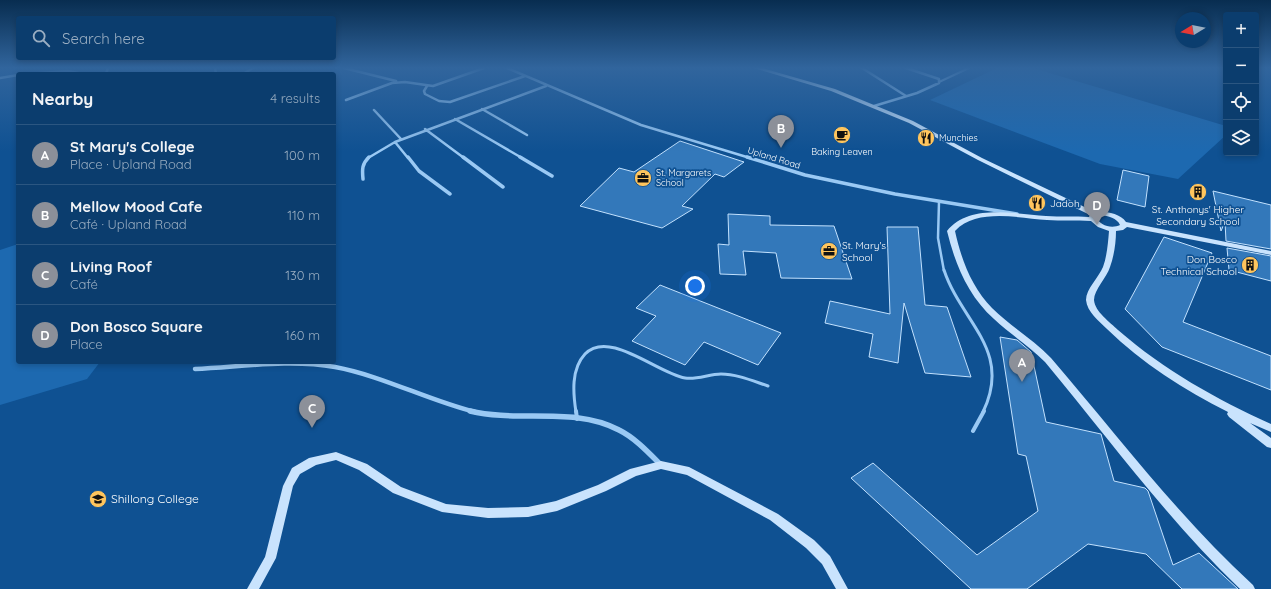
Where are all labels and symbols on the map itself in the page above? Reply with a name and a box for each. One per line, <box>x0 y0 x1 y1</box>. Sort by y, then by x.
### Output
north arrow <box>1175 12 1211 48</box>
pin: B <box>768 115 794 148</box>
cafe icon: Baking Leaven <box>832 125 852 145</box>
restaurant icon: Munchies <box>916 128 936 148</box>
place label: Munchies <box>939 132 978 143</box>
street label: Upland Road <box>746 144 802 171</box>
place label: Baking Leaven <box>811 146 873 157</box>
place label: St. Margarets School <box>656 167 711 188</box>
office icon: St. Margarets School <box>633 168 653 188</box>
building icon: St. Anthonys' Higher Secondary School <box>1188 182 1208 202</box>
pin: D <box>1084 192 1110 225</box>
restaurant icon: Jadoh <box>1027 193 1047 213</box>
place label: Jadoh <box>1050 197 1080 210</box>
place label: St. Anthonys' Higher Secondary School <box>1152 203 1244 228</box>
place label: St. Mary's School <box>842 239 886 264</box>
office icon: St. Mary's School <box>819 241 839 261</box>
place label: Don Bosco Technical School <box>1161 253 1237 278</box>
building icon: Don Bosco Technical School <box>1240 255 1260 275</box>
your location <box>685 276 705 296</box>
pin: A <box>1009 349 1035 382</box>
pin: C <box>299 395 325 428</box>
school or university icon: Shillong College <box>88 489 108 509</box>
place label: Shillong College <box>111 491 199 506</box>

